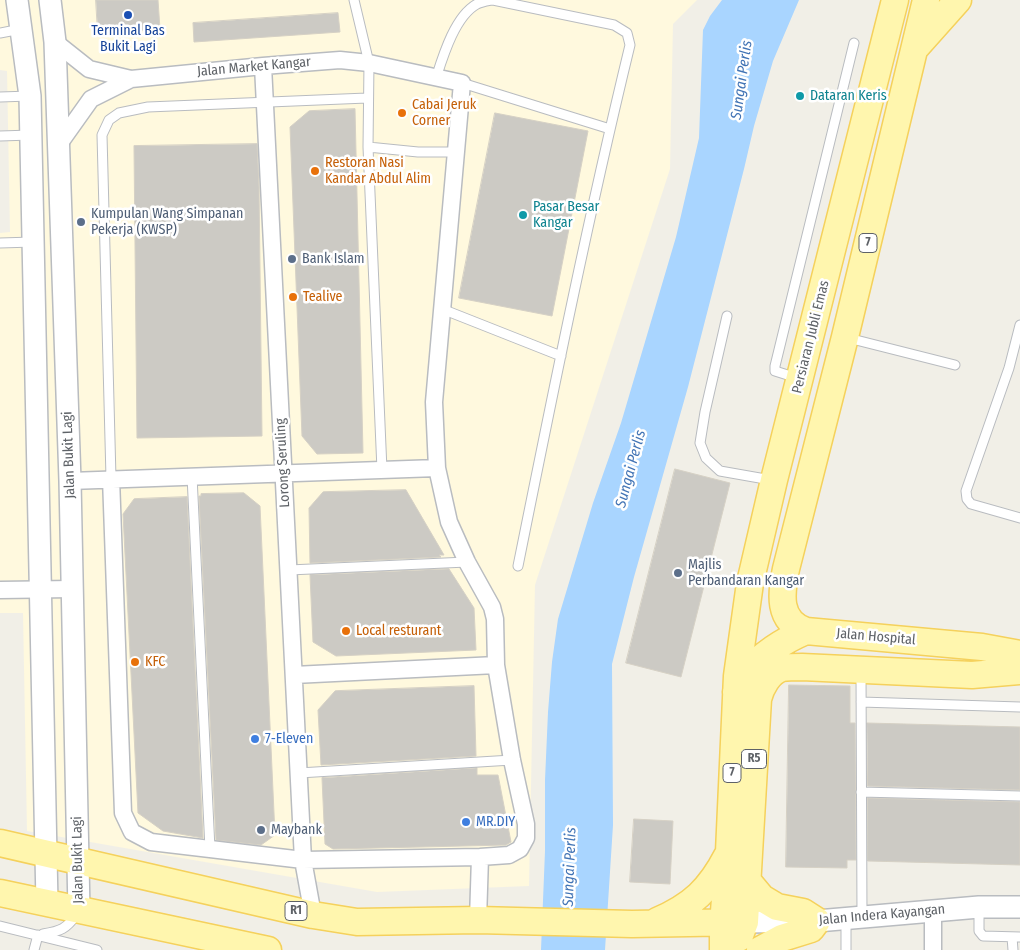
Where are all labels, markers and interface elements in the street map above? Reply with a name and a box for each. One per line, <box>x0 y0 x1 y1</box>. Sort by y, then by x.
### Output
marker: Terminal Bas Bukit Lagi <box>122 9 134 21</box>
place label: Terminal Bas Bukit Lagi <box>91 23 165 56</box>
water label: Sungai Perlis <box>728 39 756 121</box>
street label: Jalan Market Kangar <box>196 54 312 80</box>
place label: Dataran Keris <box>810 88 887 104</box>
marker: Dataran Keris <box>794 90 806 102</box>
place label: Cabai Jeruk Corner <box>412 97 476 130</box>
marker: Cabai Jeruk Corner <box>396 107 408 119</box>
place label: Restoran Nasi Kandar Abdul Alim <box>325 155 431 188</box>
marker: Restoran Nasi Kandar Abdul Alim <box>309 165 321 177</box>
place label: Pasar Besar Kangar <box>533 199 599 232</box>
place label: Kumpulan Wang Simpanan Pekerja (KWSP) <box>91 206 244 238</box>
marker: Pasar Besar Kangar <box>517 209 529 221</box>
marker: Kumpulan Wang Simpanan Pekerja (KWSP) <box>75 216 87 228</box>
road number: 7 <box>859 234 877 252</box>
place label: Bank Islam <box>302 251 365 267</box>
marker: Bank Islam <box>286 253 298 265</box>
street label: Persiaran Jubli Emas <box>789 279 833 395</box>
place label: Tealive <box>303 289 343 305</box>
marker: Tealive <box>287 291 299 303</box>
street label: Jalan Bukit Lagi <box>59 411 79 499</box>
street label: Lorong Seruling <box>272 418 294 508</box>
water label: Sungai Perlis <box>612 428 650 510</box>
place label: Majlis Perbandaran Kangar <box>688 557 804 590</box>
marker: Majlis Perbandaran Kangar <box>672 567 684 579</box>
place label: Local resturant <box>356 623 441 639</box>
marker: Local resturant <box>340 625 352 637</box>
street label: Jalan Hospital <box>836 625 916 649</box>
place label: KFC <box>145 654 165 670</box>
marker: KFC <box>129 656 141 668</box>
place label: 7-Eleven <box>265 731 313 747</box>
marker: 7-Eleven <box>249 733 261 745</box>
road number: R5 <box>742 750 766 769</box>
road number: 7 <box>723 764 741 782</box>
place label: MR.DIY <box>476 814 515 830</box>
street label: Jalan Bukit Lagi <box>69 816 87 904</box>
marker: MR.DIY <box>460 816 472 828</box>
place label: Maybank <box>271 822 322 838</box>
marker: Maybank <box>255 824 267 836</box>
water label: Sungai Perlis <box>560 827 580 907</box>
road number: R1 <box>285 901 307 920</box>
street label: Jalan Indera Kayangan <box>818 901 946 929</box>

